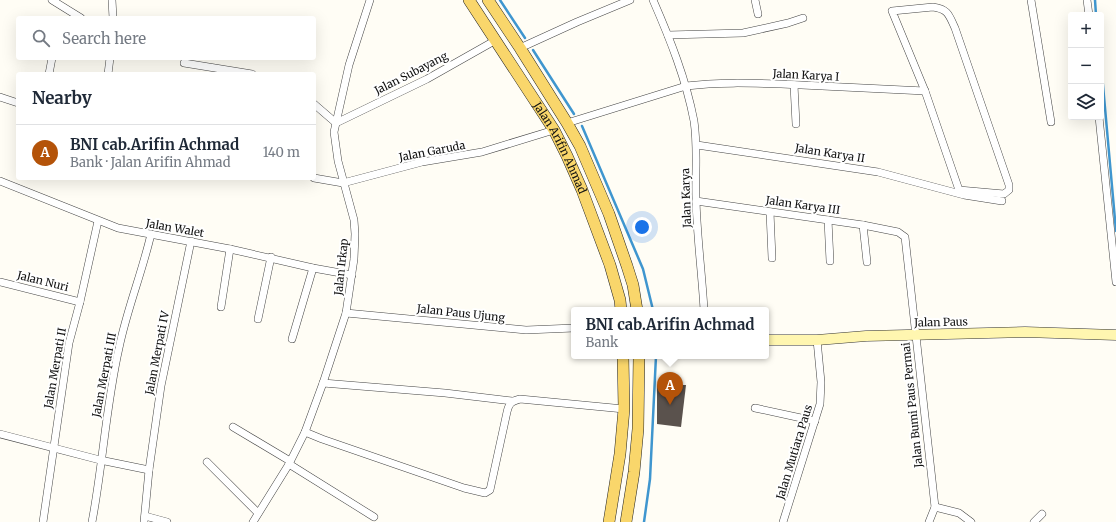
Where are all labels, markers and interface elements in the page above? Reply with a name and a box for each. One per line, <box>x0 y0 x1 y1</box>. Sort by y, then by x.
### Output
map controls <box>1068 12 1104 120</box>
button: + <box>1068 12 1104 48</box>
search box <box>16 16 316 60</box>
icon: search <box>30 27 52 49</box>
text: Search here <box>62 29 146 48</box>
street label: Jalan Subayang <box>371 48 450 98</box>
button: − <box>1068 48 1104 84</box>
street label: Jalan Karya I <box>771 66 840 84</box>
button: layers <box>1068 84 1104 120</box>
text: Nearby <box>32 87 92 109</box>
street label: Jalan Arifin Ahmad <box>530 98 590 196</box>
text: BNI cab.Arifin Achmad <box>70 135 239 154</box>
street label: Jalan Garuda <box>397 138 466 164</box>
street label: Jalan Karya II <box>793 140 866 165</box>
text: A <box>40 144 50 161</box>
text: 140 m <box>263 144 300 161</box>
text: Bank · Jalan Arifin Ahmad <box>70 154 230 171</box>
street label: Jalan Karya <box>678 168 694 229</box>
street label: Jalan Karya III <box>764 193 841 217</box>
street label: Jalan Walet <box>144 216 206 240</box>
your location <box>632 217 652 237</box>
street label: Jalan Irkap <box>331 238 351 297</box>
street label: Jalan Nuri <box>15 268 71 294</box>
street label: Jalan Paus Ujung <box>415 301 506 325</box>
popup <box>571 307 769 359</box>
street label: Jalan Merpati IV <box>142 309 172 397</box>
text: BNI cab.Arifin Achmad <box>585 315 755 334</box>
street label: Jalan Paus <box>913 315 968 329</box>
street label: Jalan Merpati II <box>41 326 69 411</box>
street label: Jalan Merpati III <box>89 331 119 420</box>
text: Bank <box>585 334 618 351</box>
street label: Jalan Bumi Paus Permai <box>898 341 926 469</box>
pin: A <box>657 372 683 405</box>
street label: Jalan Mutiara Paus <box>773 403 815 502</box>

